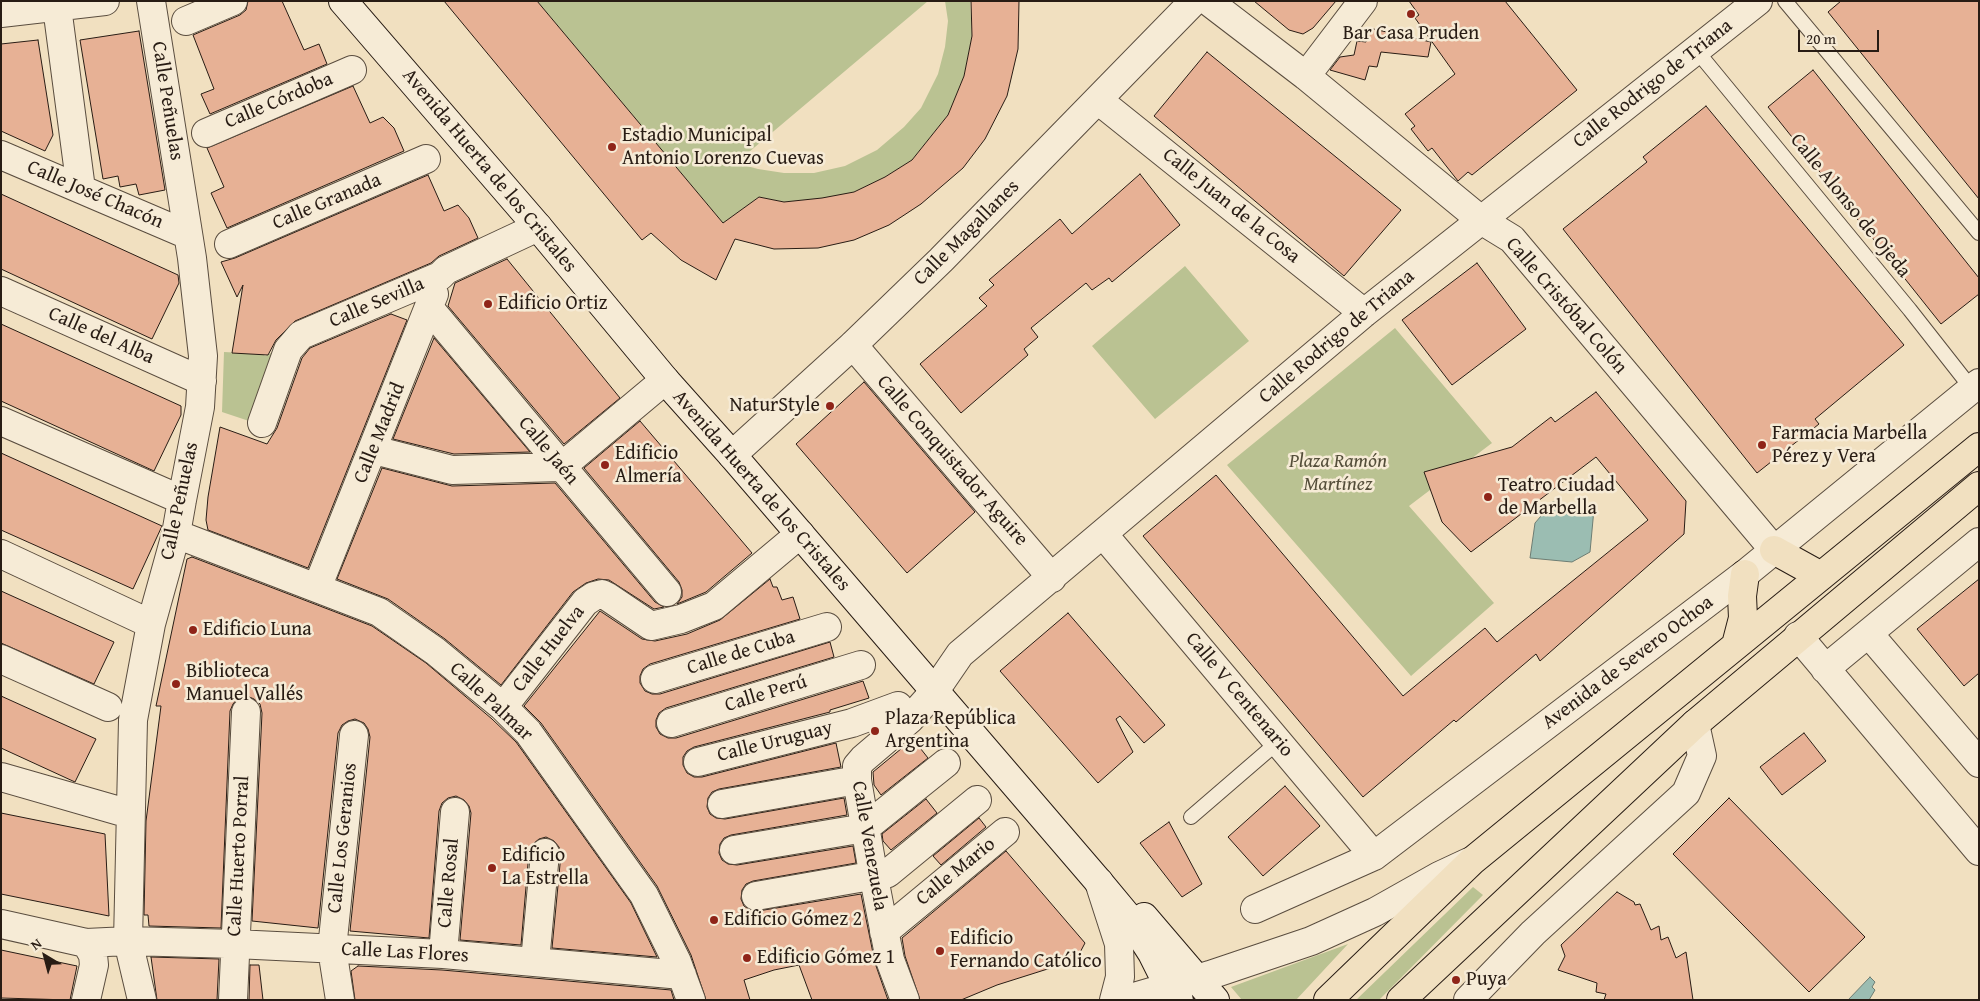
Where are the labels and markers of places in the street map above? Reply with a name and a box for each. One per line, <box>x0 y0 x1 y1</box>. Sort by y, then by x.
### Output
marker: Bar Casa Pruden <box>1405 8 1417 20</box>
place label: Bar Casa Pruden <box>1343 22 1479 46</box>
place label: Estadio Municipal Antonio Lorenzo Cuevas <box>622 124 824 171</box>
marker: Estadio Municipal Antonio Lorenzo Cuevas <box>606 141 618 153</box>
place label: Edificio Ortiz <box>498 292 607 316</box>
marker: Edificio Ortiz <box>482 298 494 310</box>
place label: NaturStyle <box>730 394 820 418</box>
marker: NaturStyle <box>824 400 836 412</box>
place label: Farmacia Marbella Pérez y Vera <box>1772 422 1927 469</box>
marker: Farmacia Marbella Pérez y Vera <box>1756 439 1768 451</box>
place label: Edificio Almería <box>615 442 682 489</box>
marker: Edificio Almería <box>599 459 611 471</box>
place label: Teatro Ciudad de Marbella <box>1498 474 1615 521</box>
marker: Teatro Ciudad de Marbella <box>1482 491 1494 503</box>
place label: Edificio Luna <box>203 618 312 642</box>
marker: Edificio Luna <box>187 624 199 636</box>
place label: Biblioteca Manuel Vallés <box>186 660 303 707</box>
marker: Biblioteca Manuel Vallés <box>170 678 182 690</box>
place label: Plaza República Argentina <box>885 707 1016 754</box>
marker: Plaza República Argentina <box>869 725 881 737</box>
place label: Edificio La Estrella <box>502 844 589 891</box>
marker: Edificio La Estrella <box>486 862 498 874</box>
place label: Edificio Gómez 2 <box>724 908 862 932</box>
marker: Edificio Gómez 2 <box>708 914 720 926</box>
place label: Edificio Fernando Católico <box>950 927 1102 974</box>
marker: Edificio Fernando Católico <box>934 945 946 957</box>
place label: Edificio Gómez 1 <box>757 946 895 970</box>
marker: Edificio Gómez 1 <box>741 952 753 964</box>
place label: Puya <box>1466 968 1507 992</box>
marker: Puya <box>1450 974 1462 986</box>

